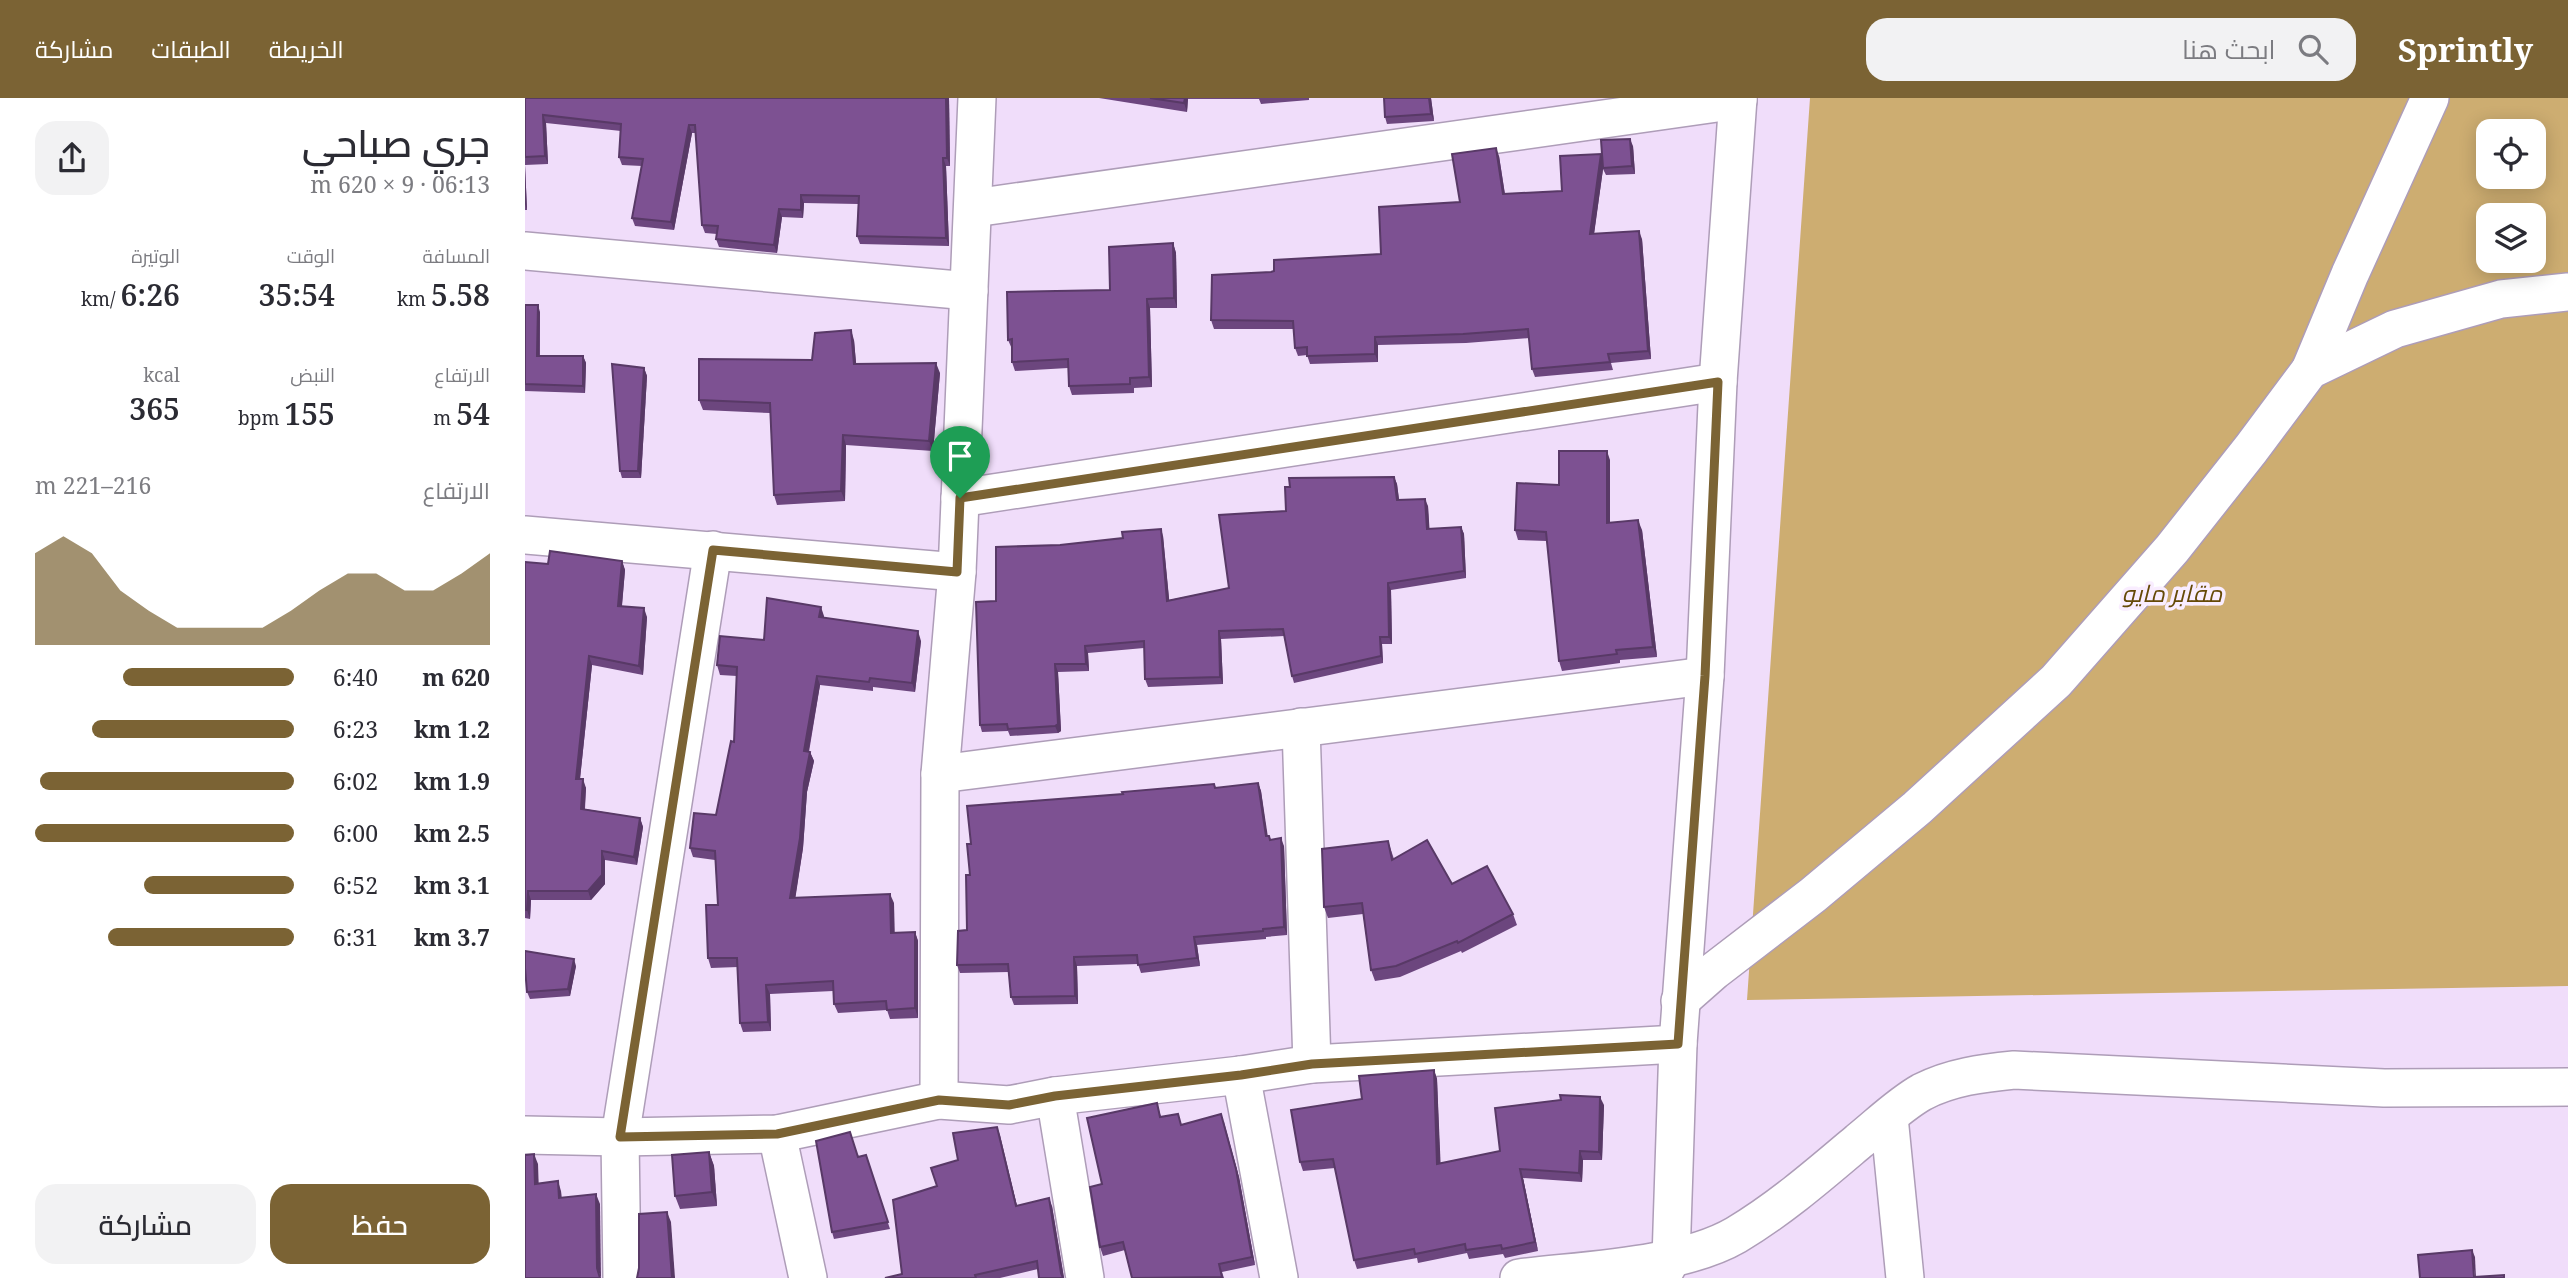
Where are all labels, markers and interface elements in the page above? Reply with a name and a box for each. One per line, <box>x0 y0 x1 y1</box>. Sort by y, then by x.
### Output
search box <box>1866 18 2356 81</box>
text: Sprintly <box>2398 27 2533 72</box>
icon: search <box>2294 30 2332 68</box>
text: ابحث هنا <box>2182 31 2276 67</box>
text: مشاركة <box>35 32 113 65</box>
text: الطبقات <box>151 32 231 65</box>
text: الخريطة <box>269 32 344 65</box>
text: جري صباحي <box>302 116 490 168</box>
map controls <box>2476 119 2546 273</box>
button: locate <box>2476 119 2546 189</box>
button: share <box>35 121 109 195</box>
text: 06:13 · 9 × 620 m <box>310 168 490 200</box>
button: layers <box>2476 203 2546 273</box>
text: الوتيرة <box>131 243 180 269</box>
text: الوقت <box>287 243 335 269</box>
text: المسافة <box>422 243 490 269</box>
text: 6:26 <box>120 274 180 315</box>
text: 35:54 <box>259 274 335 315</box>
text: 5.58 <box>431 274 490 315</box>
text: /km <box>81 286 120 312</box>
text: km <box>397 286 431 312</box>
text: kcal <box>143 362 180 388</box>
text: النبض <box>290 362 335 388</box>
text: الارتفاع <box>434 362 490 388</box>
text: 365 <box>129 388 180 429</box>
text: 155 <box>284 393 335 434</box>
text: 54 <box>456 393 490 434</box>
text: bpm <box>238 405 284 431</box>
text: m <box>433 405 456 431</box>
pin <box>930 426 990 498</box>
icon: arrive <box>941 437 979 475</box>
text: 216–221 m <box>35 469 151 501</box>
text: الارتفاع <box>423 474 490 506</box>
park label: مقابر مايو <box>2122 576 2223 609</box>
text: 6:40 <box>333 661 378 693</box>
text: 620 m <box>422 661 490 693</box>
text: 6:23 <box>333 713 378 745</box>
text: 1.2 km <box>414 713 490 745</box>
text: 6:02 <box>333 765 378 797</box>
text: 1.9 km <box>414 765 490 797</box>
text: 6:00 <box>333 817 378 849</box>
text: 2.5 km <box>414 817 490 849</box>
text: 6:52 <box>333 869 378 901</box>
text: 3.1 km <box>414 869 490 901</box>
text: 6:31 <box>333 921 378 953</box>
text: 3.7 km <box>414 921 490 953</box>
button: مشاركة <box>35 1184 256 1264</box>
button: حفظ <box>270 1184 490 1264</box>

